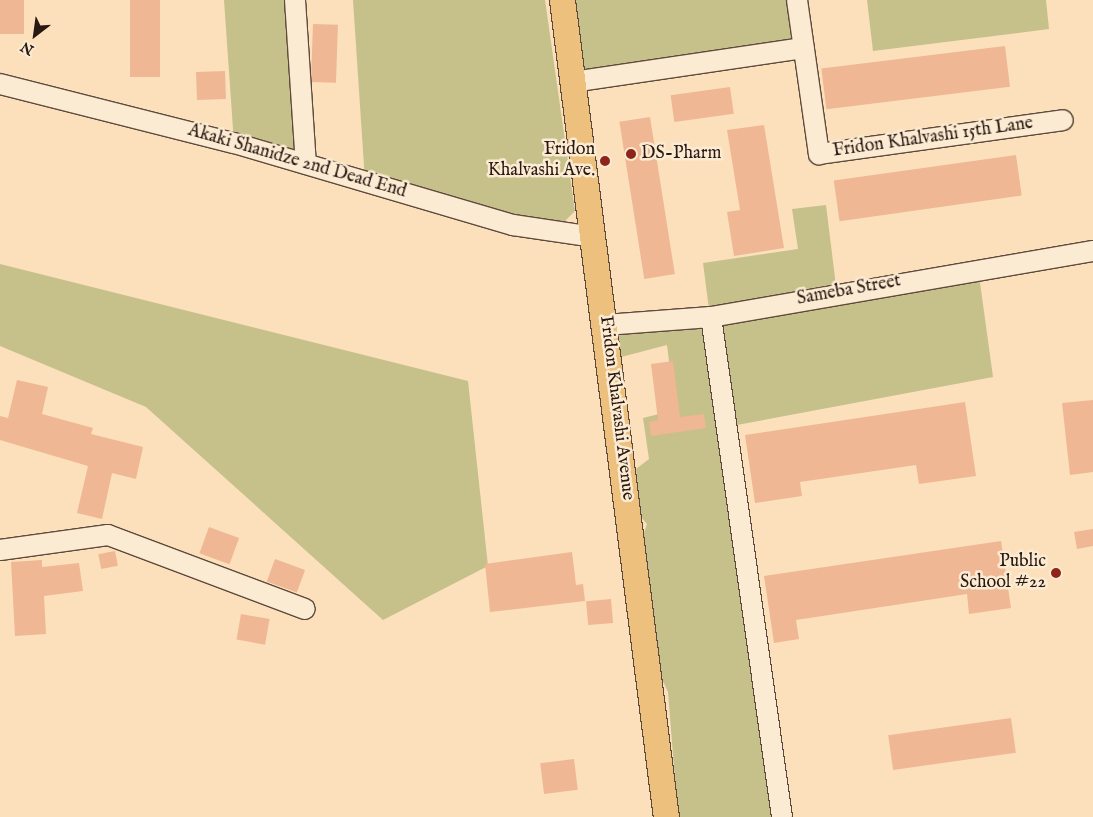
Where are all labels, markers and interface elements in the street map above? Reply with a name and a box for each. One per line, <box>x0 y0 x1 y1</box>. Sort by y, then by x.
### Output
north arrow <box>10 10 60 60</box>
text: N <box>18 37 37 59</box>
street label: Fridon Khalvashi 15th Lane <box>831 113 1035 163</box>
street label: Akaki Shanidze 2nd Dead End <box>185 120 409 204</box>
place label: Fridon Khalvashi Ave. <box>488 140 595 182</box>
place label: DS-Pharm <box>641 143 721 165</box>
marker: DS-Pharm <box>625 148 637 160</box>
marker: Fridon Khalvashi Ave. <box>599 155 611 167</box>
street label: Sameba Street <box>795 271 903 311</box>
street label: Fridon Khalvashi Avenue <box>594 315 638 501</box>
place label: Public School #22 <box>960 552 1046 594</box>
marker: Public School #22 <box>1050 567 1062 579</box>

